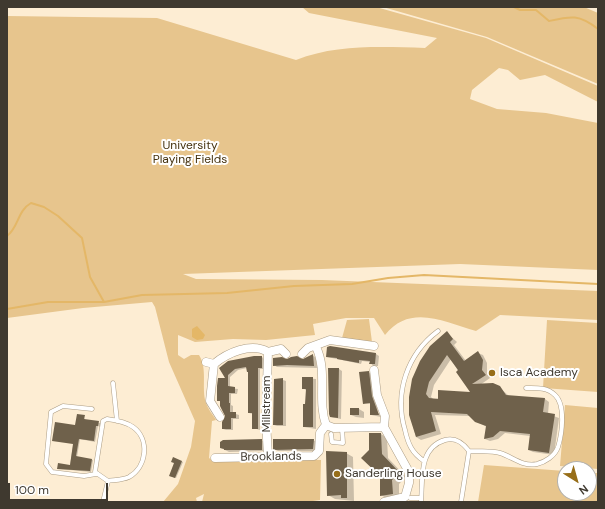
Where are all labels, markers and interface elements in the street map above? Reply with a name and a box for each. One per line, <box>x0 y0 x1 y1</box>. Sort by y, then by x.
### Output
park label: University Playing Fields <box>153 139 227 167</box>
place label: Isca Academy <box>500 366 578 380</box>
marker: Isca Academy <box>487 368 497 378</box>
street label: Millstream <box>260 375 274 433</box>
street label: Brooklands <box>240 449 302 465</box>
north arrow <box>557 461 597 501</box>
place label: Sanderling House <box>345 467 441 481</box>
marker: Sanderling House <box>332 469 342 479</box>
scale bar <box>10 475 110 501</box>
text: 100 m <box>15 482 49 498</box>
text: N <box>576 482 591 498</box>

